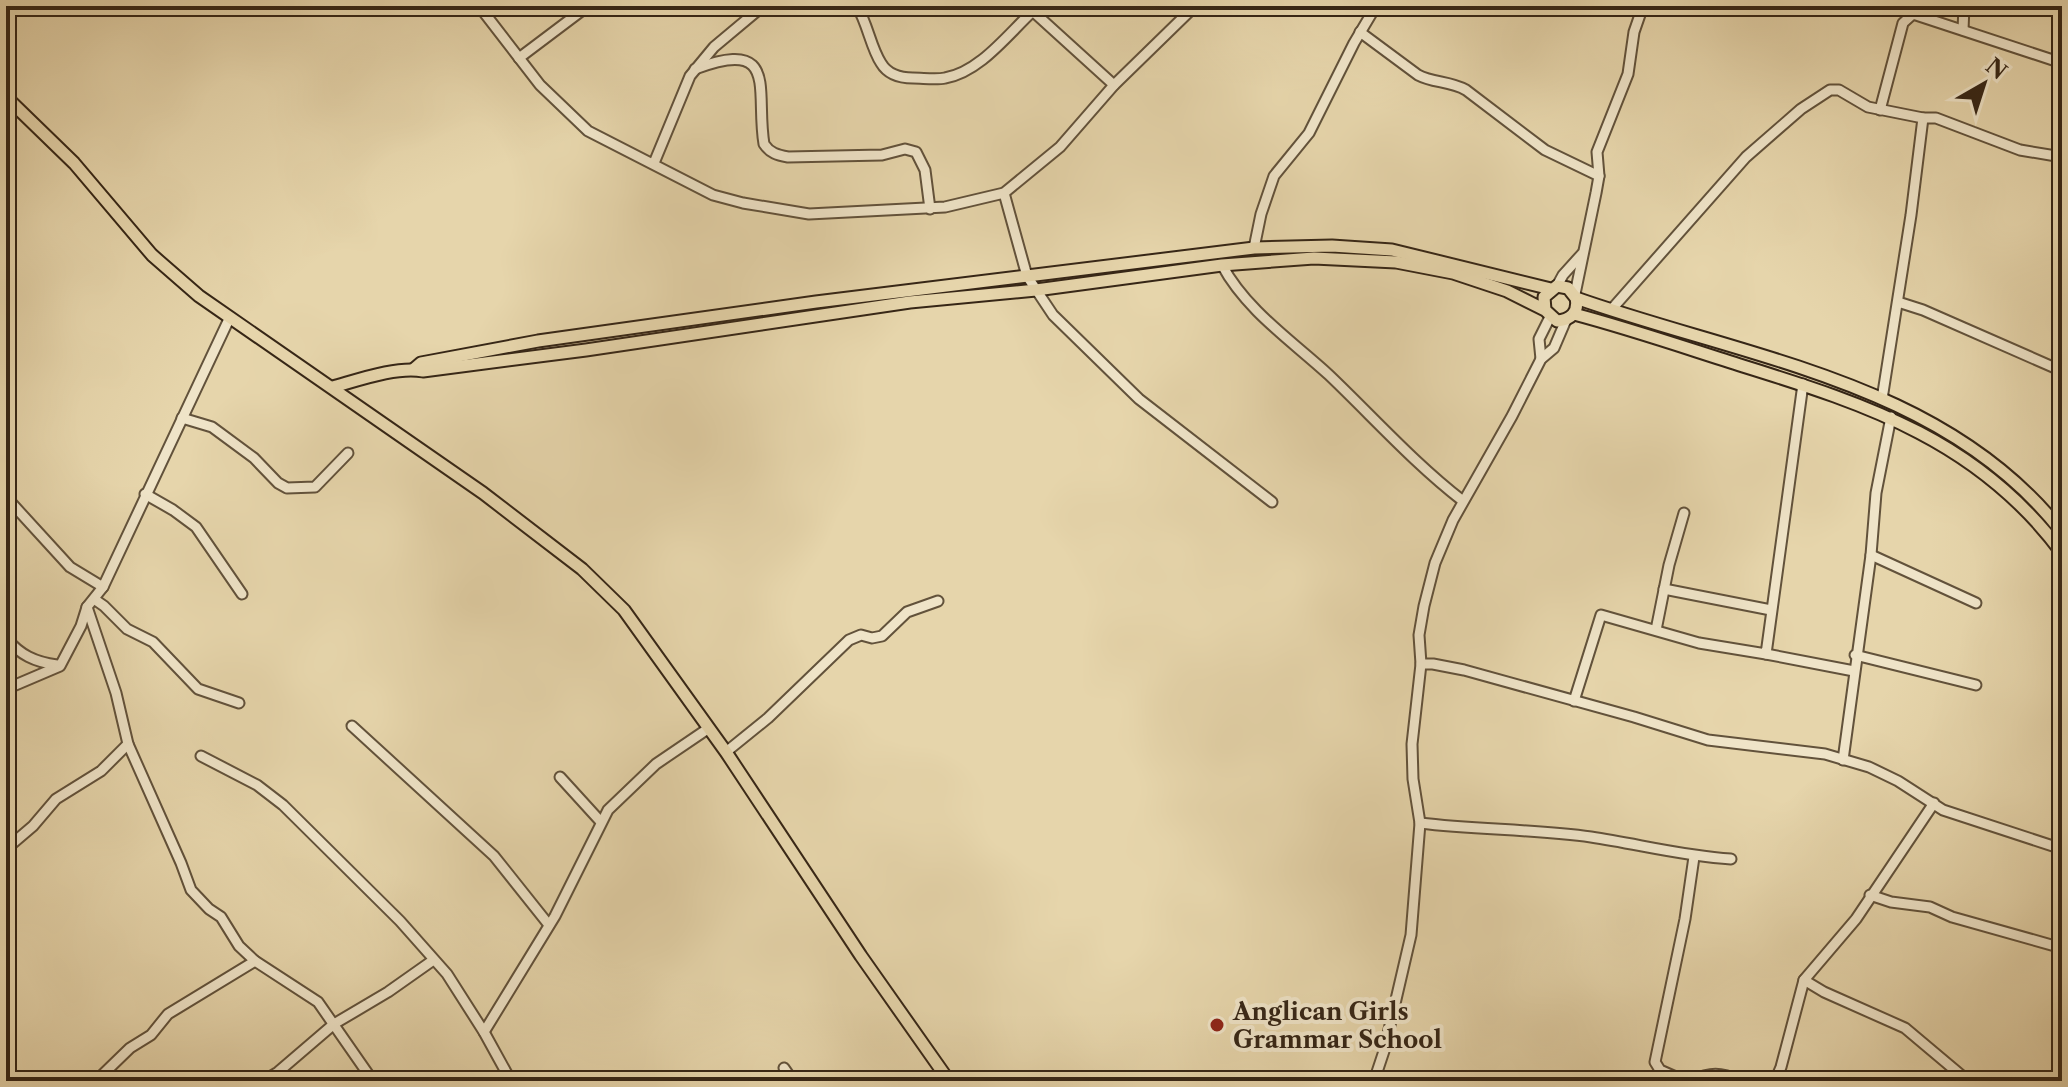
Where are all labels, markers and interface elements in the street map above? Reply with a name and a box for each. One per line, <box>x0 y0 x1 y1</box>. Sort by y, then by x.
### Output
north arrow <box>1944 44 2024 124</box>
text: N <box>1980 52 2012 85</box>
place label: Anglican Girls Grammar School <box>1232 997 1442 1054</box>
marker: Anglican Girls Grammar School <box>1208 1016 1226 1034</box>

